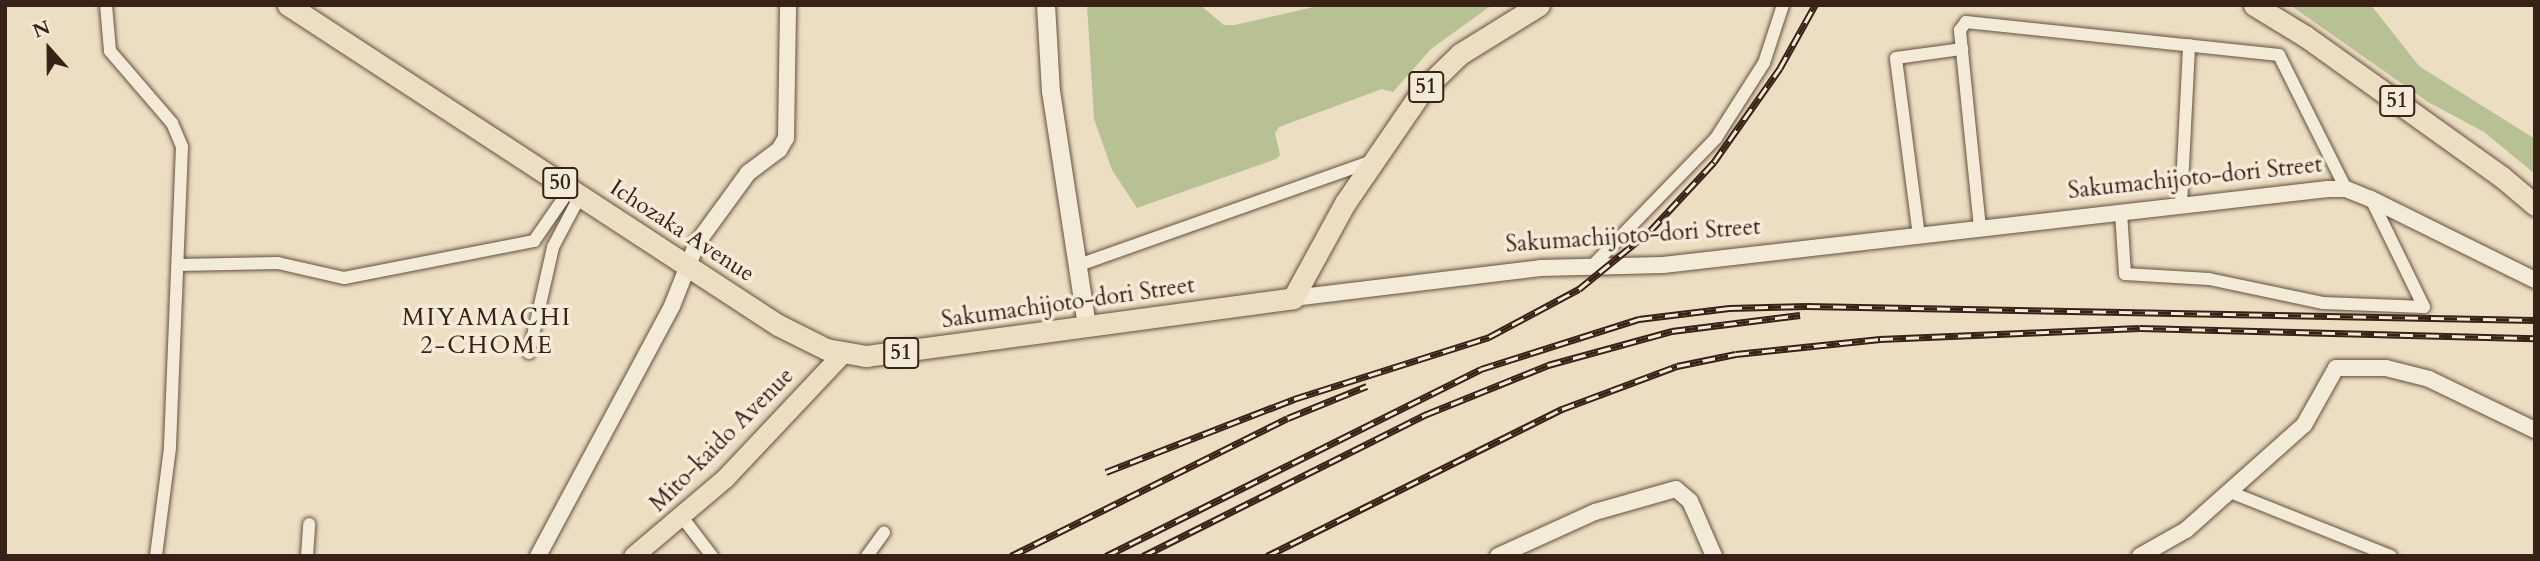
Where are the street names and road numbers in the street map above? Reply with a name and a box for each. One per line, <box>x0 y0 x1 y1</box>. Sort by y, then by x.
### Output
road number: 51 <box>1407 70 1445 104</box>
road number: 51 <box>2378 84 2416 119</box>
street label: Sakumachijoto-dori Street <box>2067 151 2323 205</box>
road number: 50 <box>541 166 579 200</box>
street label: Ichozaka Avenue <box>605 174 759 288</box>
street label: Sakumachijoto-dori Street <box>1505 213 1761 259</box>
street label: Sakumachijoto-dori Street <box>940 272 1196 334</box>
road number: 51 <box>882 336 920 370</box>
street label: Mito-kaido Avenue <box>644 362 800 518</box>

